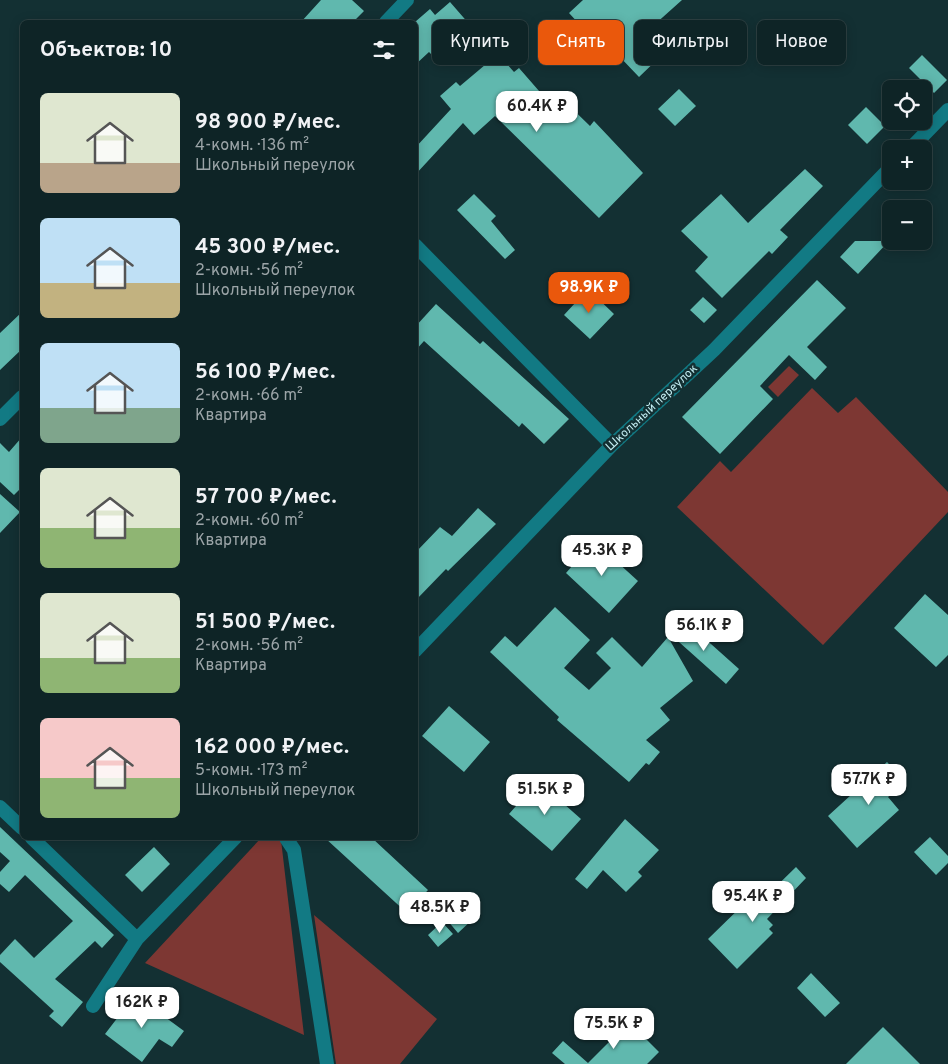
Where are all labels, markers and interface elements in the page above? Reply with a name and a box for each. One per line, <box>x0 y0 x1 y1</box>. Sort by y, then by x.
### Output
chip: Купить <box>432 20 528 65</box>
chip: Снять <box>538 20 624 65</box>
chip: Фильтры <box>634 20 747 65</box>
chip: Новое <box>757 20 846 65</box>
icon: filters <box>370 36 398 64</box>
text: Объектов: 10 <box>40 37 172 64</box>
map controls <box>882 80 932 250</box>
button: locate <box>882 80 932 130</box>
pin: 60.4K ₽ <box>491 90 583 133</box>
text: 60.4K ₽ <box>507 97 567 117</box>
text: 98 900 ₽/мес. <box>195 109 340 136</box>
icon: home <box>80 113 140 173</box>
text: 4-комн. · 136 m² <box>195 136 309 156</box>
button: + <box>882 140 932 190</box>
text: Школьный переулок <box>195 156 355 176</box>
button: − <box>882 200 932 250</box>
text: 45 300 ₽/мес. <box>195 234 340 261</box>
icon: home <box>80 238 140 298</box>
text: 2-комн. · 56 m² <box>195 261 303 281</box>
pin: 98.9K ₽ <box>543 272 635 314</box>
text: 98.9K ₽ <box>559 278 619 298</box>
text: Школьный переулок <box>195 281 355 301</box>
text: 56 100 ₽/мес. <box>195 359 335 386</box>
street label: Школьный переулок <box>603 361 702 455</box>
icon: home <box>80 363 140 423</box>
text: 2-комн. · 66 m² <box>195 386 303 406</box>
text: Квартира <box>195 406 267 426</box>
text: 57 700 ₽/мес. <box>195 484 337 511</box>
icon: home <box>80 488 140 548</box>
text: 2-комн. · 60 m² <box>195 511 304 531</box>
text: Квартира <box>195 531 267 551</box>
pin: 45.3K ₽ <box>556 534 648 577</box>
text: 45.3K ₽ <box>572 541 632 561</box>
text: 51 500 ₽/мес. <box>195 609 335 636</box>
pin: 56.1K ₽ <box>658 610 750 652</box>
icon: home <box>80 613 140 673</box>
text: 56.1K ₽ <box>676 616 732 636</box>
text: 2-комн. · 56 m² <box>195 636 303 656</box>
text: Квартира <box>195 656 267 676</box>
text: 162 000 ₽/мес. <box>195 734 349 761</box>
icon: home <box>80 738 140 798</box>
text: 5-комн. · 173 m² <box>195 761 307 781</box>
pin: 57.7K ₽ <box>823 764 915 806</box>
text: 57.7K ₽ <box>842 770 896 790</box>
pin: 51.5K ₽ <box>499 774 591 816</box>
text: 51.5K ₽ <box>517 780 573 800</box>
text: Школьный переулок <box>195 781 355 801</box>
pin: 95.4K ₽ <box>707 880 799 923</box>
text: 95.4K ₽ <box>723 887 783 907</box>
pin: 48.5K ₽ <box>394 892 486 934</box>
text: 48.5K ₽ <box>410 898 470 918</box>
pin: 162K ₽ <box>101 986 183 1029</box>
text: 162K ₽ <box>116 993 168 1013</box>
pin: 75.5K ₽ <box>568 1008 660 1050</box>
text: 75.5K ₽ <box>585 1014 643 1034</box>

